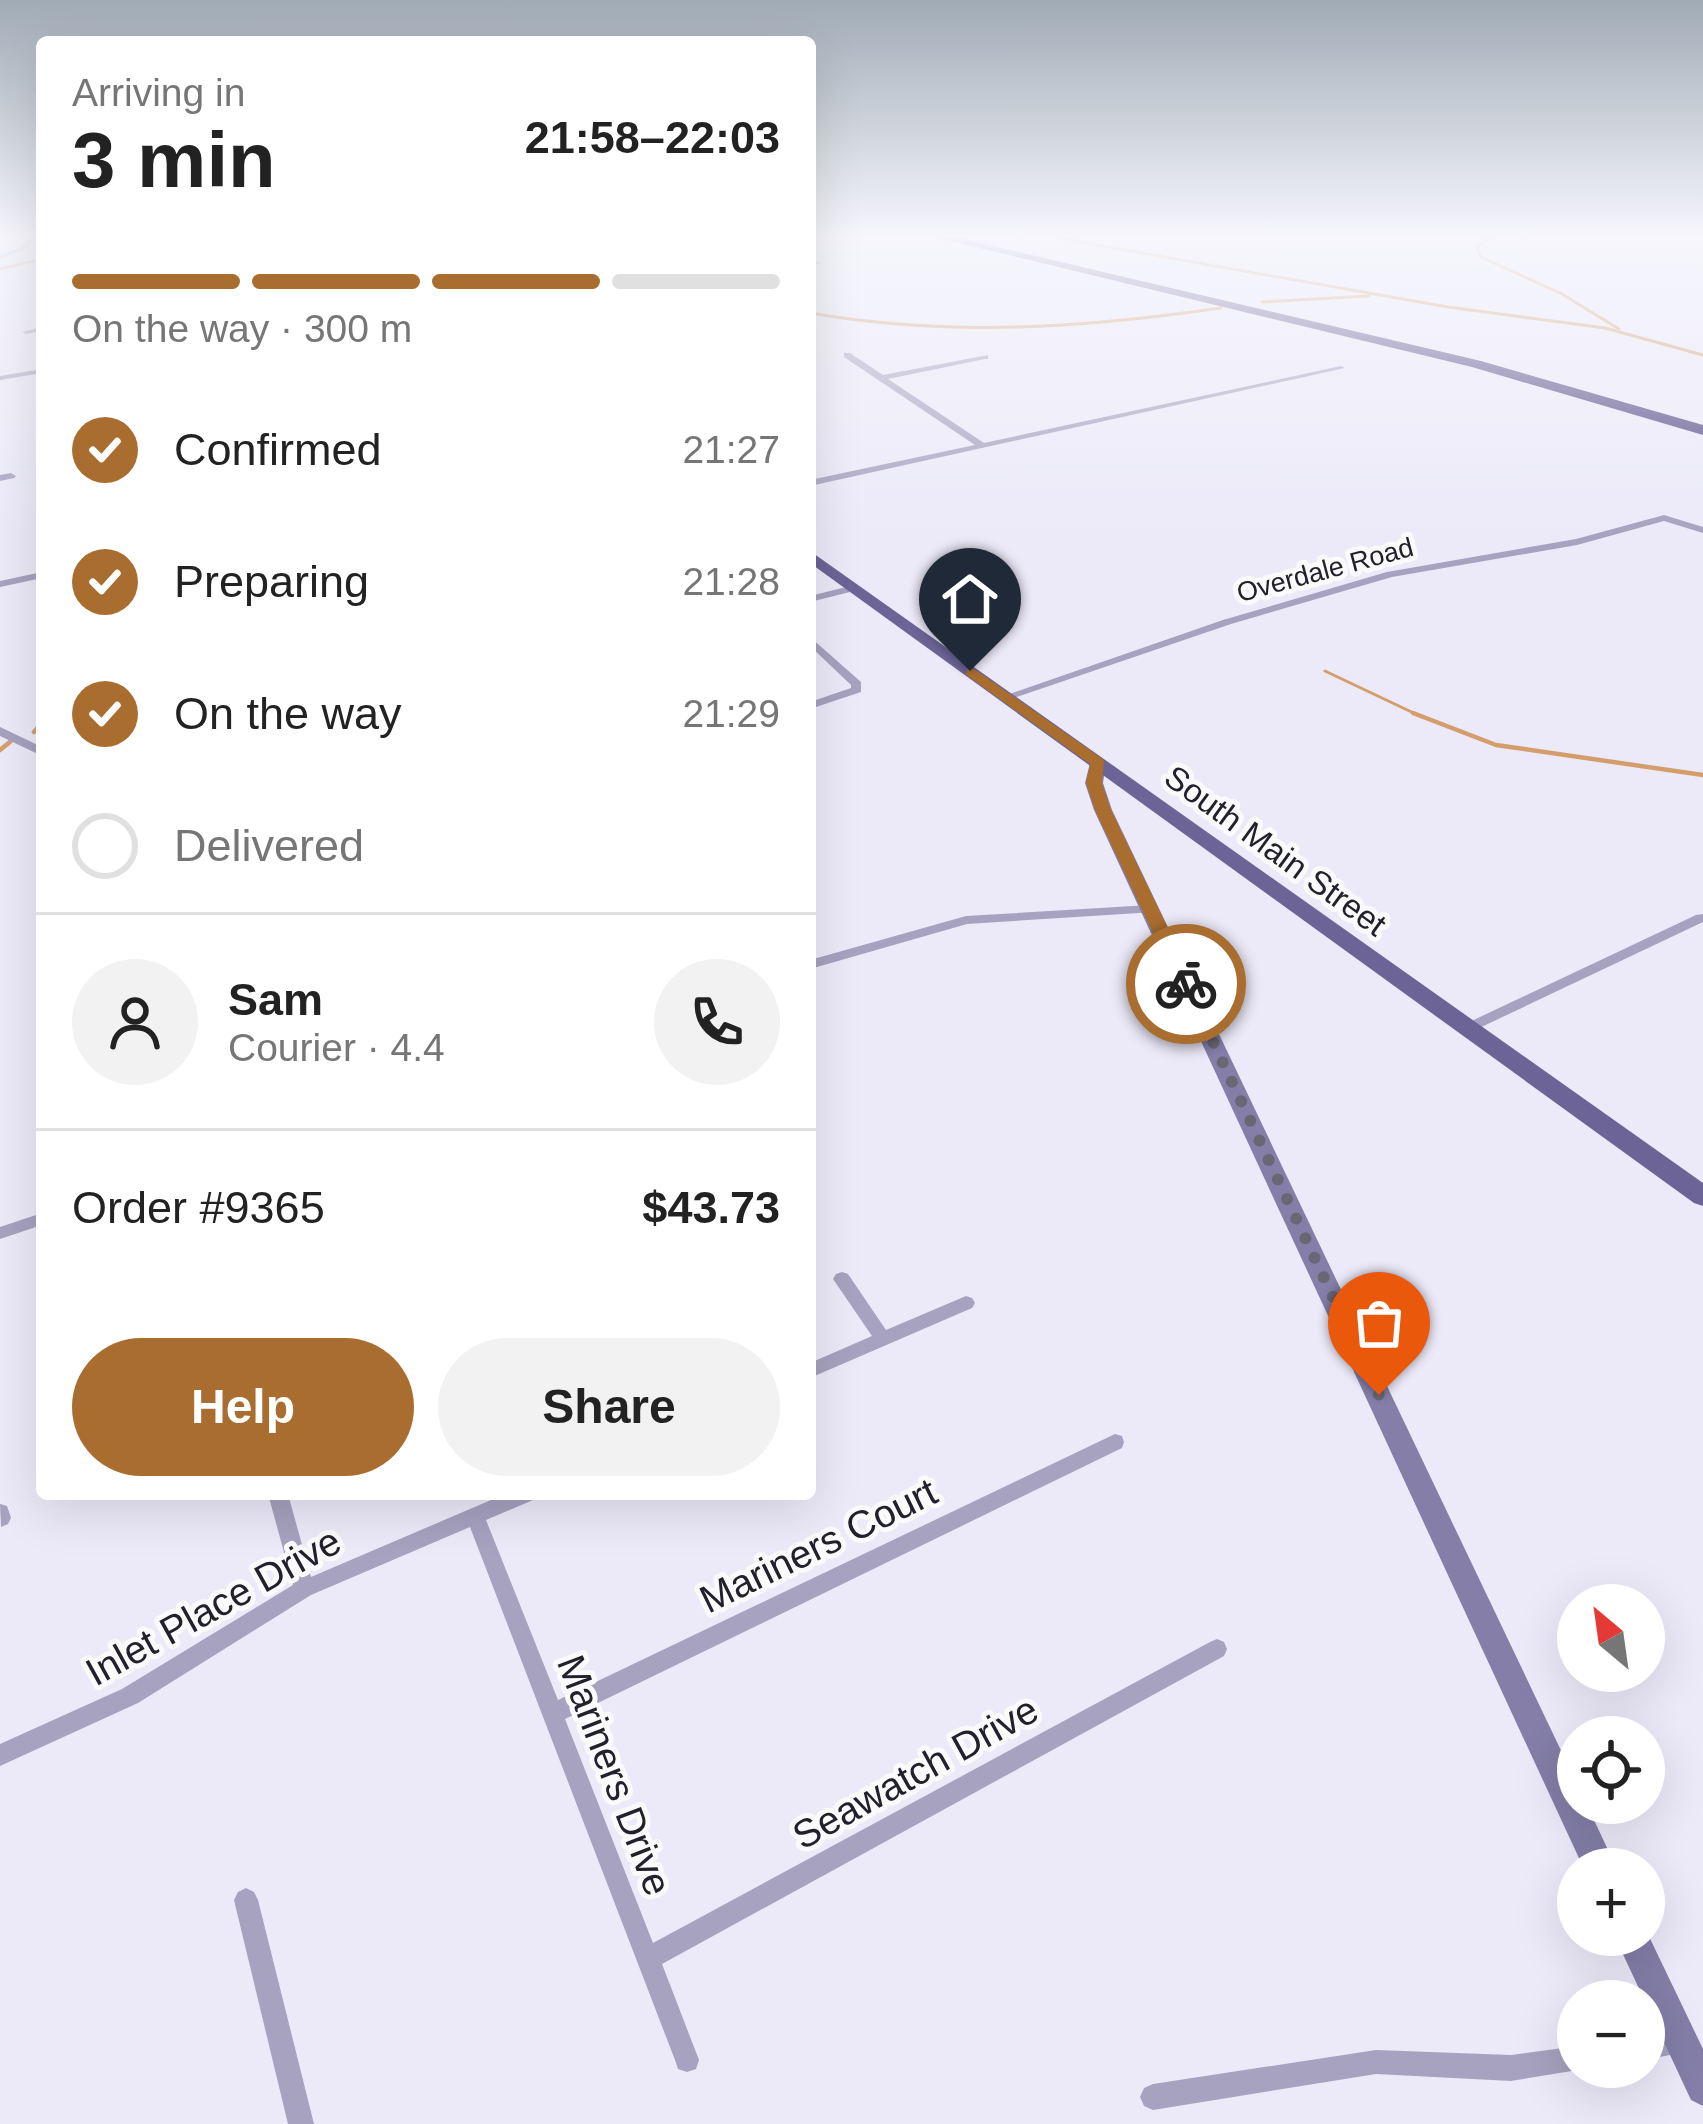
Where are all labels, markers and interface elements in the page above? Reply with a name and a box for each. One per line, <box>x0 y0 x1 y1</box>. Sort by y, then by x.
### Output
text: Arriving in <box>72 71 245 114</box>
text: 21:58–22:03 <box>525 112 780 163</box>
text: 3 min <box>72 116 276 204</box>
text: On the way · 300 m <box>72 307 412 350</box>
icon: check <box>72 417 138 483</box>
text: Confirmed <box>174 424 382 475</box>
text: 21:27 <box>682 428 780 471</box>
street label: Overdale Road <box>1233 532 1417 608</box>
pin <box>919 548 1021 671</box>
icon: check <box>72 549 138 615</box>
text: Preparing <box>174 556 369 607</box>
text: 21:28 <box>682 560 780 603</box>
icon: home <box>937 566 1003 632</box>
icon: check <box>72 681 138 747</box>
text: On the way <box>174 688 402 739</box>
text: 21:29 <box>682 692 780 735</box>
street label: South Main Street <box>1158 758 1393 943</box>
text: Delivered <box>174 820 364 871</box>
courier <box>1126 924 1246 1044</box>
icon: bike <box>1153 951 1219 1017</box>
button: person <box>72 959 198 1085</box>
button: phone <box>654 959 780 1085</box>
text: Sam <box>228 974 323 1025</box>
text: Courier · 4.4 <box>228 1026 445 1069</box>
text: Order #9365 <box>72 1182 325 1233</box>
text: $43.73 <box>642 1182 780 1233</box>
pin <box>1328 1272 1430 1395</box>
icon: bag <box>1346 1290 1412 1356</box>
button: Help <box>72 1338 414 1476</box>
button: Share <box>438 1338 780 1476</box>
street label: Mariners Court <box>693 1470 944 1621</box>
street label: Inlet Place Drive <box>79 1519 348 1694</box>
north arrow <box>1557 1584 1665 1692</box>
map controls <box>1557 1584 1665 2088</box>
street label: Mariners Drive <box>549 1649 680 1901</box>
street label: Seawatch Drive <box>785 1687 1045 1857</box>
button: locate <box>1557 1716 1665 1824</box>
button: + <box>1557 1848 1665 1956</box>
button: − <box>1557 1980 1665 2088</box>

